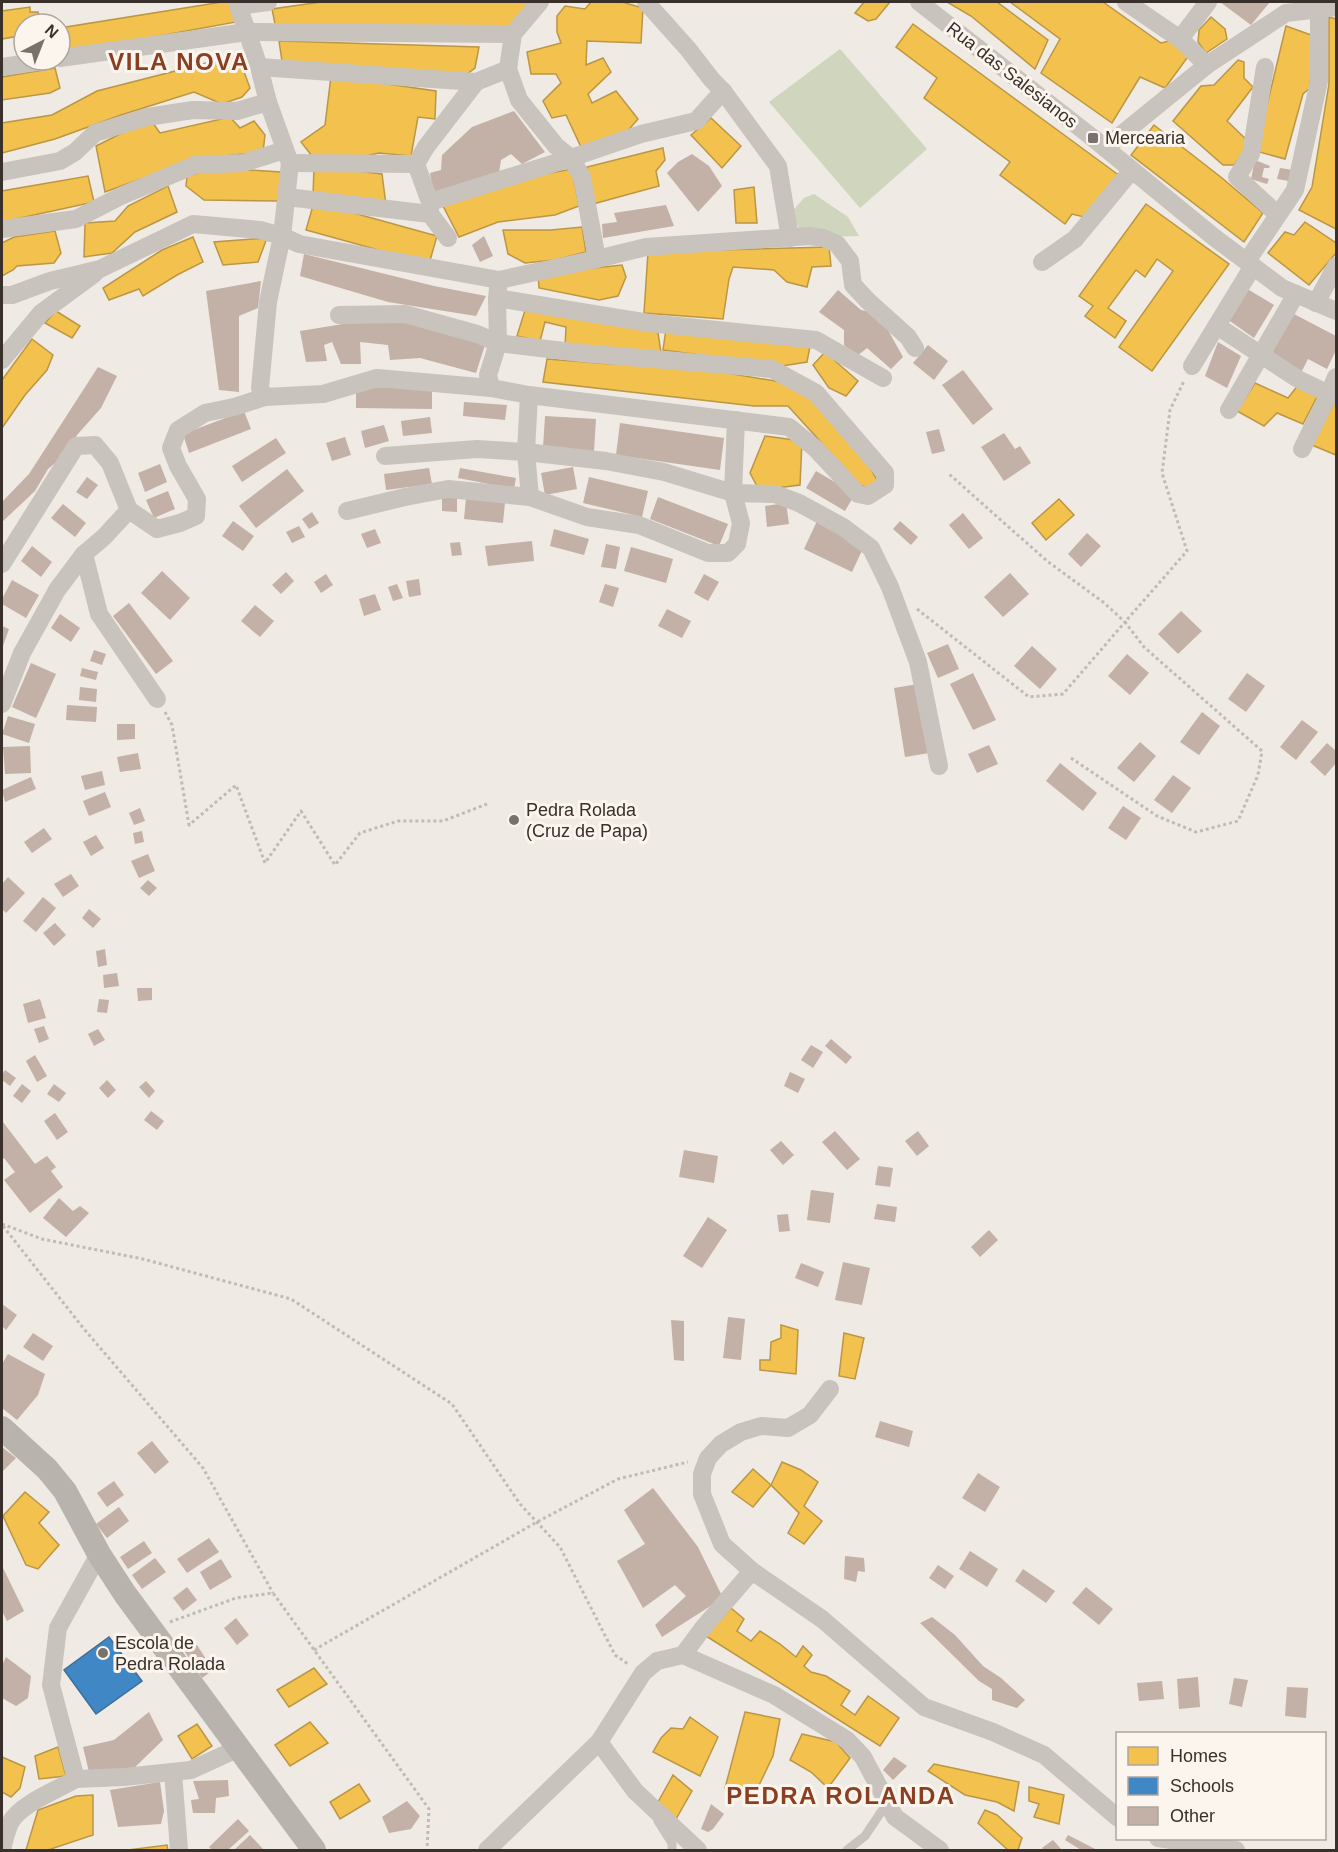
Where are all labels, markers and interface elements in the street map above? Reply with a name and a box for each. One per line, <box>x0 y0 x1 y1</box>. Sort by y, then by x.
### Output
north arrow <box>12 12 72 72</box>
street label: Rua das Salesianos <box>943 18 1081 132</box>
text: N <box>42 21 62 41</box>
district label: VILA NOVA <box>108 48 250 75</box>
place label: Mercearia <box>1105 128 1186 148</box>
marker: Mercearia <box>1086 131 1100 145</box>
place label: Pedra Rolada (Cruz de Papa) <box>526 800 648 841</box>
marker: Pedra Rolada (Cruz de Papa) <box>507 813 521 827</box>
place label: Escola de Pedra Rolada <box>115 1633 226 1674</box>
marker: Escola de Pedra Rolada <box>96 1646 110 1660</box>
legend <box>1116 1732 1326 1840</box>
text: Homes <box>1170 1746 1227 1766</box>
text: Schools <box>1170 1776 1234 1796</box>
district label: PEDRA ROLANDA <box>726 1782 956 1809</box>
text: Other <box>1170 1806 1215 1826</box>

